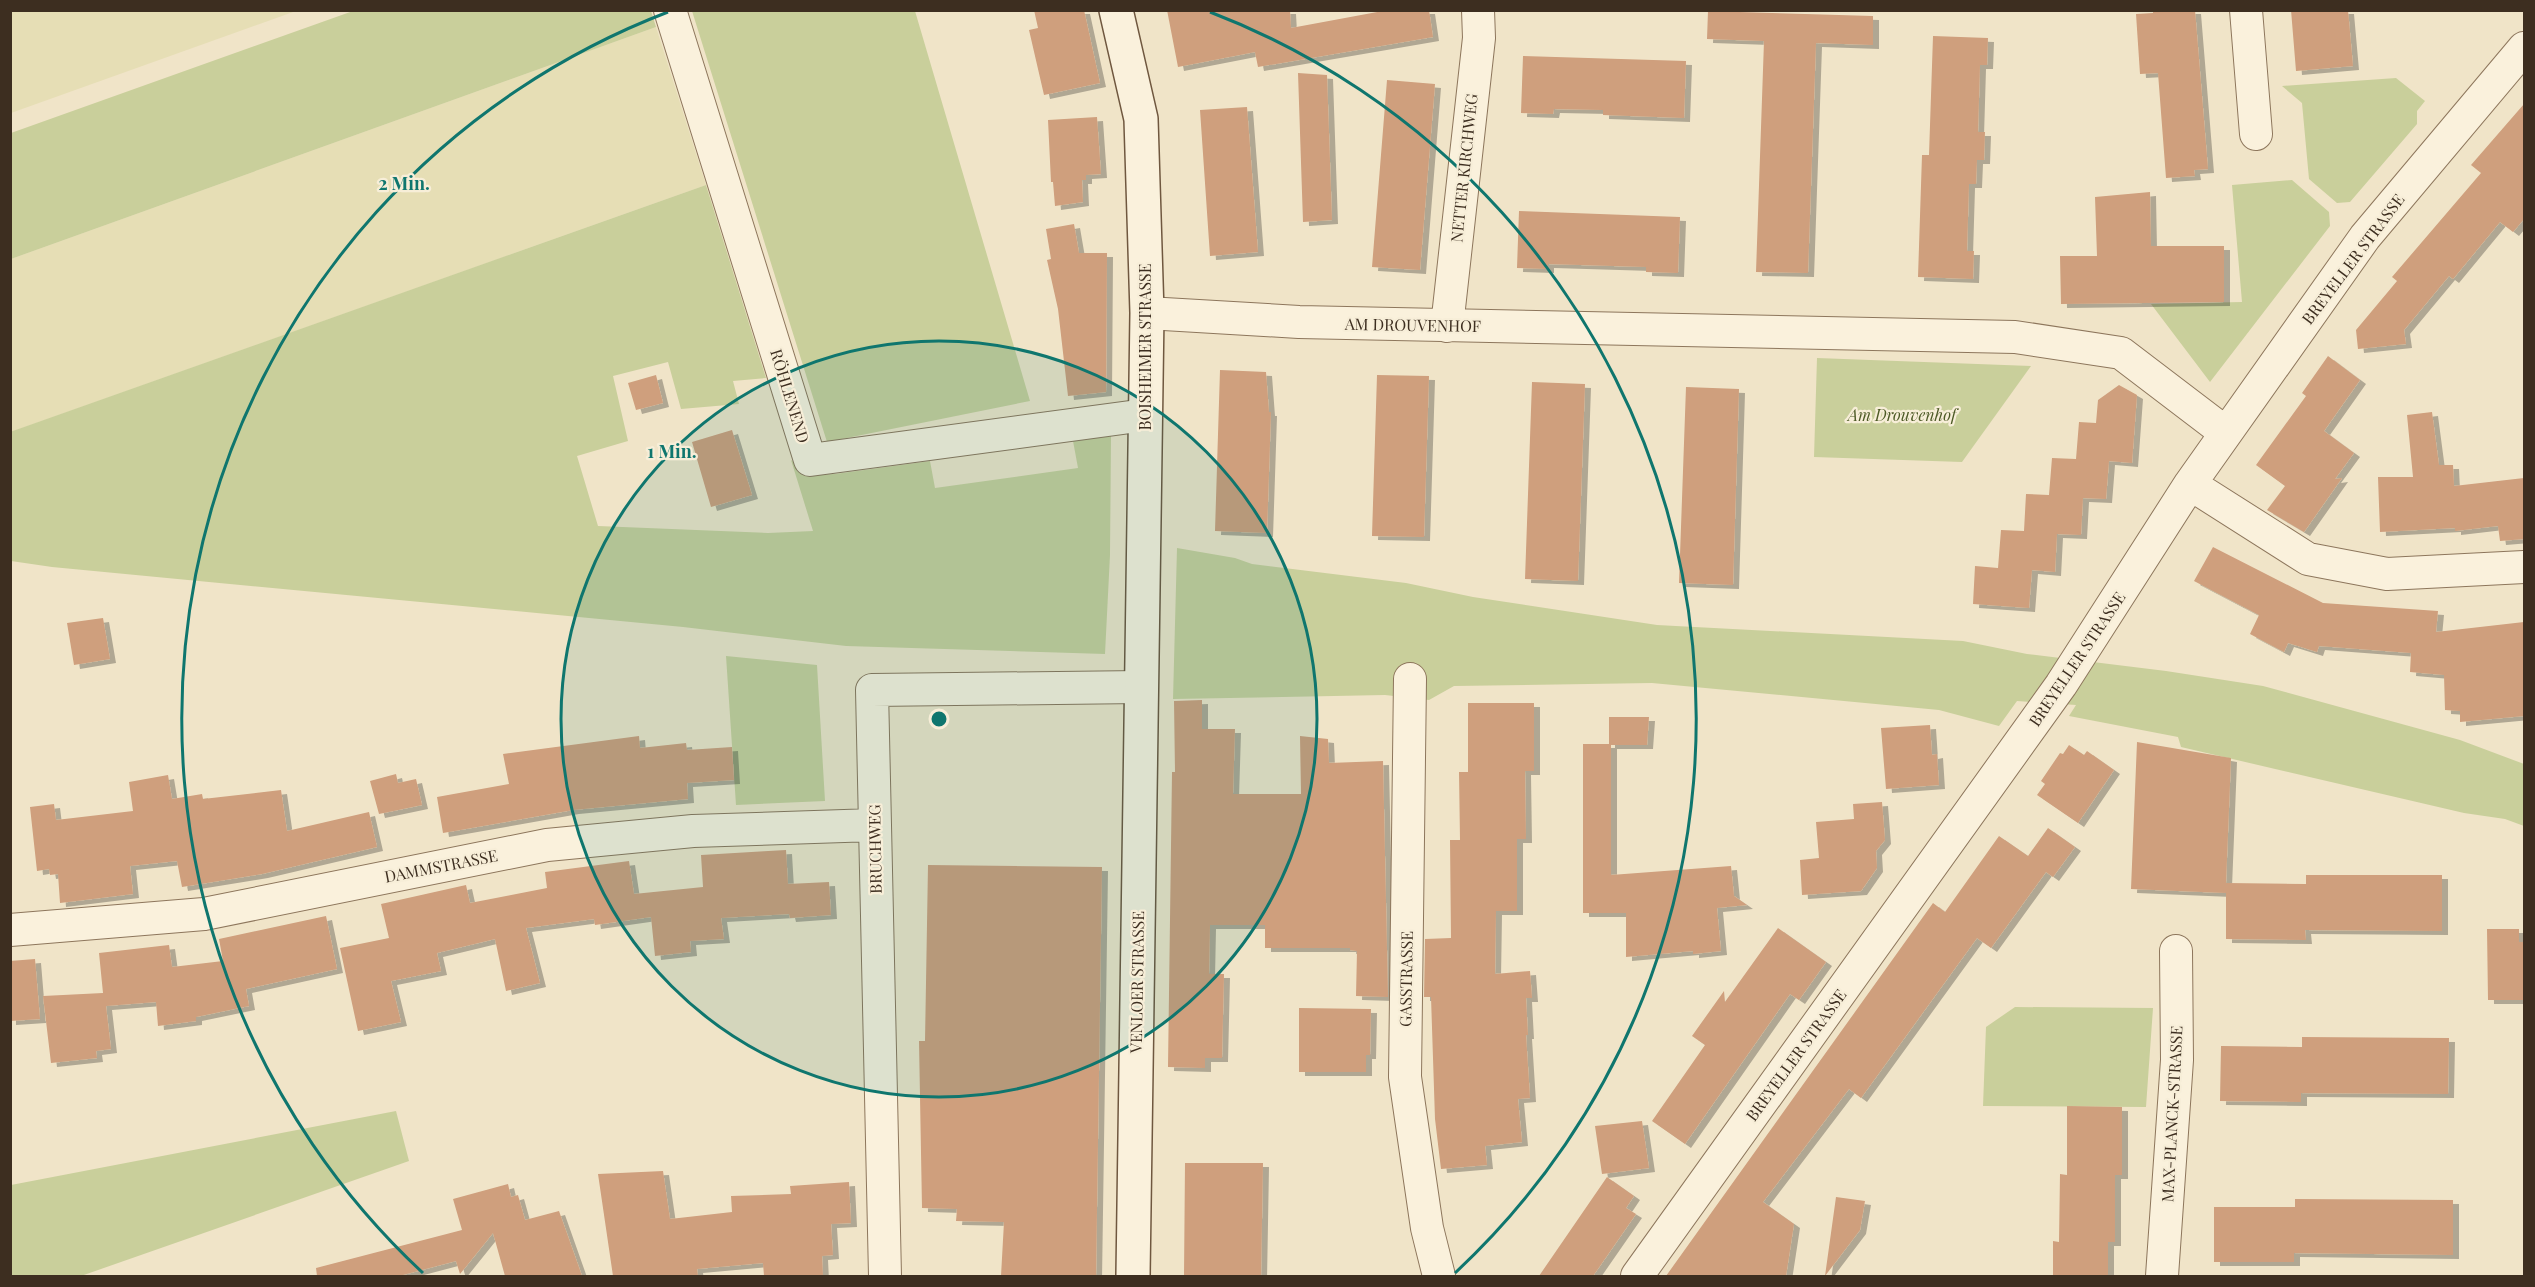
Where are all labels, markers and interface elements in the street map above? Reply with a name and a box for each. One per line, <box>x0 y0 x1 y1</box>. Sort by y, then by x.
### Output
street label: NETTER KIRCHWEG <box>1445 92 1482 243</box>
text: 2 Min. <box>378 171 430 195</box>
street label: BREYELLER STRASSE <box>2297 189 2409 328</box>
street label: BOISHEIMER STRASSE <box>1134 264 1155 430</box>
street label: AM DROUVENHOF <box>1344 313 1481 336</box>
street label: RÖHLENEND <box>766 346 815 445</box>
park label: Am Drouvenhof <box>1846 404 1959 425</box>
text: 1 Min. <box>647 439 697 463</box>
street label: BREYELLER STRASSE <box>2024 587 2129 730</box>
centre of rings <box>929 709 949 729</box>
street label: BRUCHWEG <box>863 804 886 894</box>
street label: DAMMSTRASSE <box>382 844 499 887</box>
street label: VENLOER STRASSE <box>1125 911 1148 1054</box>
street label: GASSTRASSE <box>1394 931 1417 1027</box>
street label: BREYELLER STRASSE <box>1741 985 1851 1125</box>
street label: MAX-PLANCK-STRASSE <box>2156 1025 2187 1203</box>

